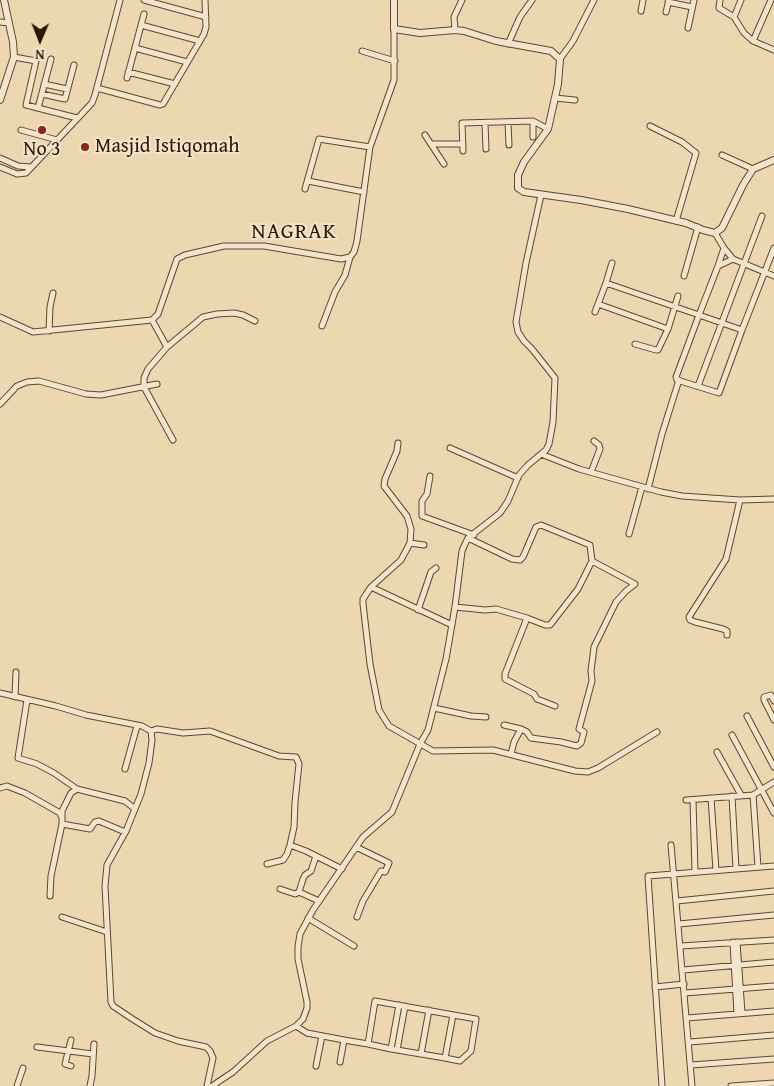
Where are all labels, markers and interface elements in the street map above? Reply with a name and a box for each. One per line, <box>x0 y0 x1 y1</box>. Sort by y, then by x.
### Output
north arrow <box>15 15 65 65</box>
text: N <box>35 45 45 65</box>
marker: No 3 <box>36 124 48 136</box>
place label: Masjid Istiqomah <box>95 135 239 159</box>
place label: No 3 <box>23 138 61 162</box>
marker: Masjid Istiqomah <box>79 141 91 153</box>
district label: NAGRAK <box>251 219 337 245</box>

